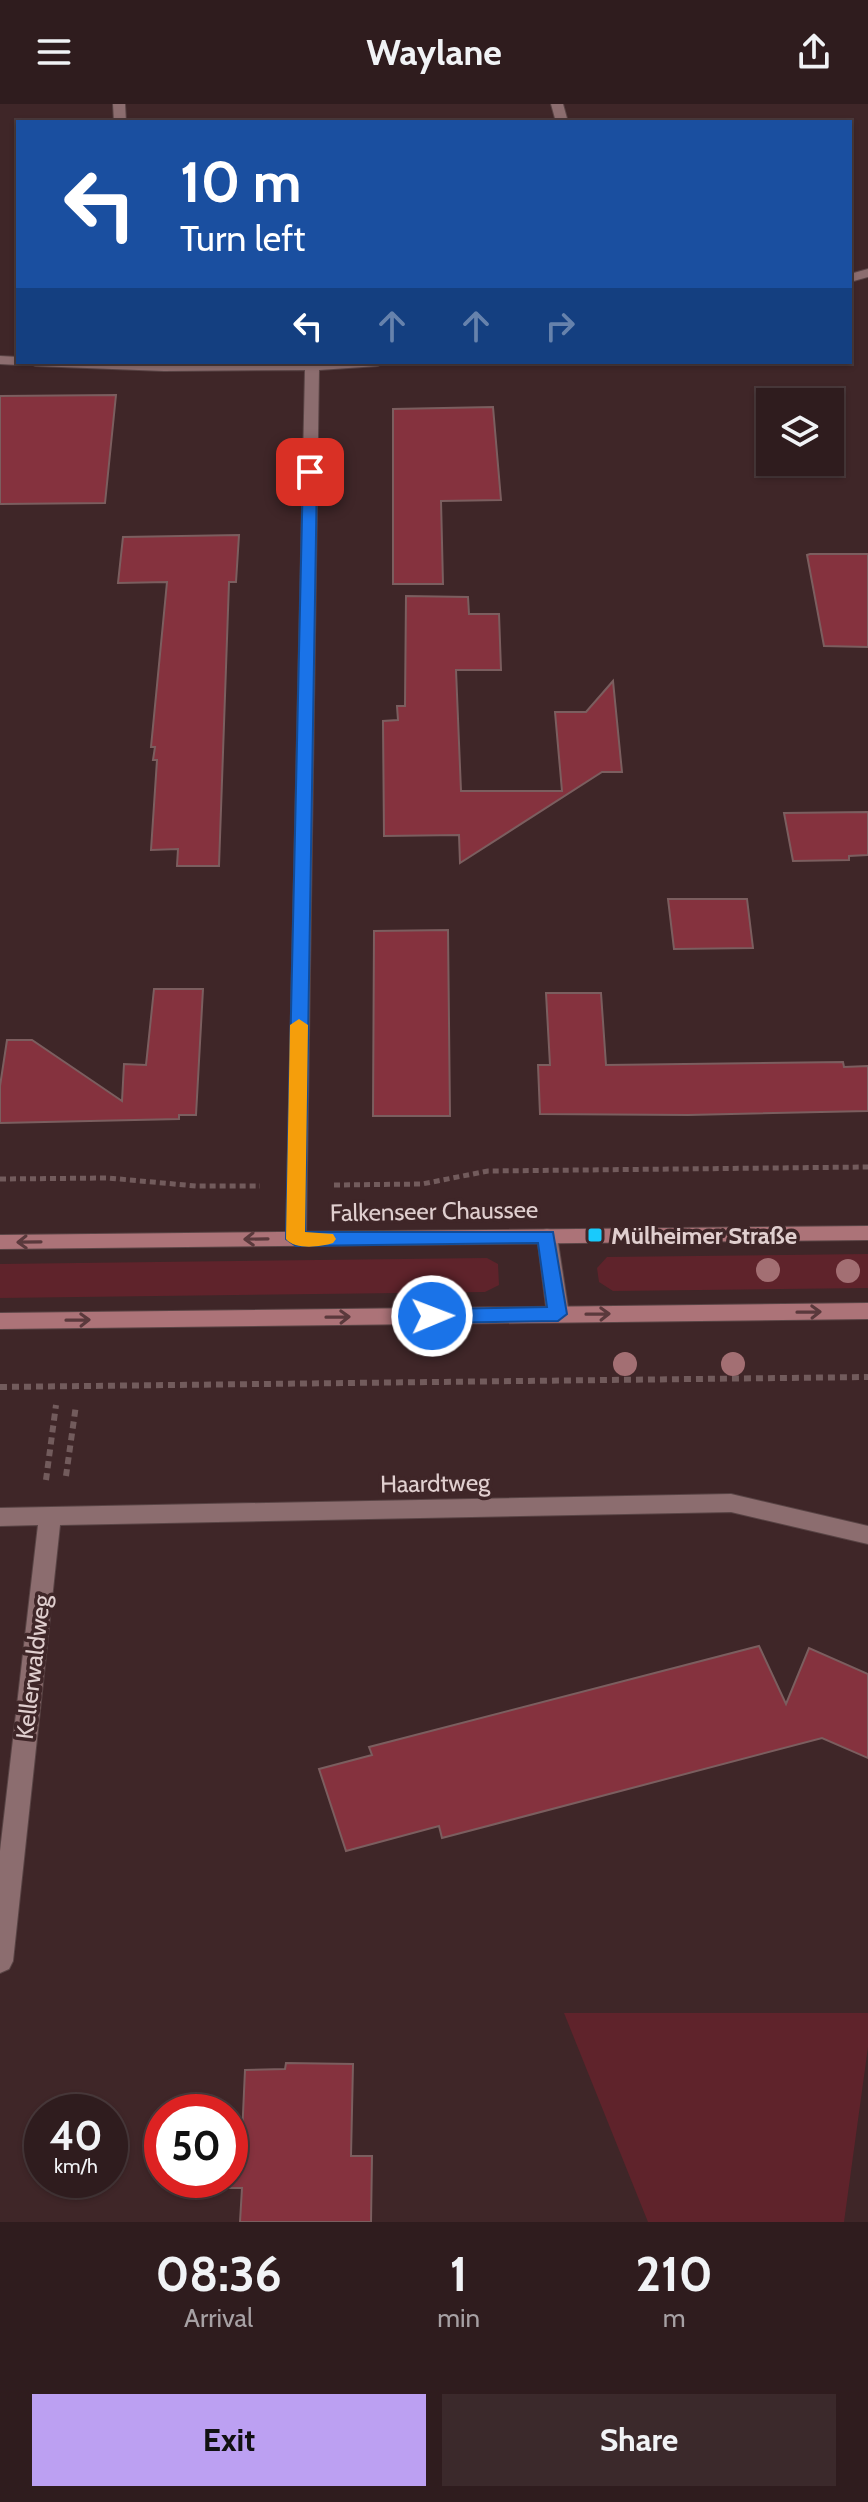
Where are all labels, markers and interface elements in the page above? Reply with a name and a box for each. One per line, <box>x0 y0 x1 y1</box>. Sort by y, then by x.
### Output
icon: menu <box>32 30 76 74</box>
text: Waylane <box>366 30 502 74</box>
icon: share <box>792 30 836 74</box>
text: 10 m <box>180 148 301 216</box>
icon: left <box>48 152 152 256</box>
text: Turn left <box>180 216 305 260</box>
icon: left <box>286 304 330 348</box>
icon: ahead <box>370 304 414 348</box>
icon: ahead <box>454 304 498 348</box>
icon: right <box>538 304 582 348</box>
map controls <box>756 388 844 476</box>
button: layers <box>756 388 844 476</box>
pin <box>276 438 344 506</box>
icon: arrive <box>288 450 332 494</box>
street label: Falkenseer Chaussee <box>330 1195 538 1227</box>
place label: Mülheimer Straße <box>611 1221 797 1250</box>
marker: Mülheimer Straße <box>586 1226 604 1244</box>
one-way arrow <box>243 1231 270 1247</box>
one-way arrow <box>16 1234 43 1250</box>
position arrow <box>390 1274 474 1358</box>
one-way arrow <box>795 1304 822 1320</box>
one-way arrow <box>584 1306 611 1322</box>
one-way arrow <box>324 1309 351 1325</box>
one-way arrow <box>64 1312 91 1328</box>
street label: Haardtweg <box>380 1468 491 1498</box>
street label: Kellerwaldweg <box>10 1592 56 1741</box>
speed limit sign: 50 <box>144 2094 248 2198</box>
text: 40 <box>49 2111 103 2160</box>
text: km/h <box>54 2154 98 2178</box>
text: 08:36 <box>155 2245 282 2303</box>
text: 1 <box>450 2245 468 2303</box>
text: 210 <box>636 2245 713 2303</box>
text: Arrival <box>184 2302 253 2334</box>
text: min <box>437 2302 480 2334</box>
text: m <box>663 2302 685 2334</box>
button: Exit <box>32 2394 426 2486</box>
button: Share <box>442 2394 836 2486</box>

